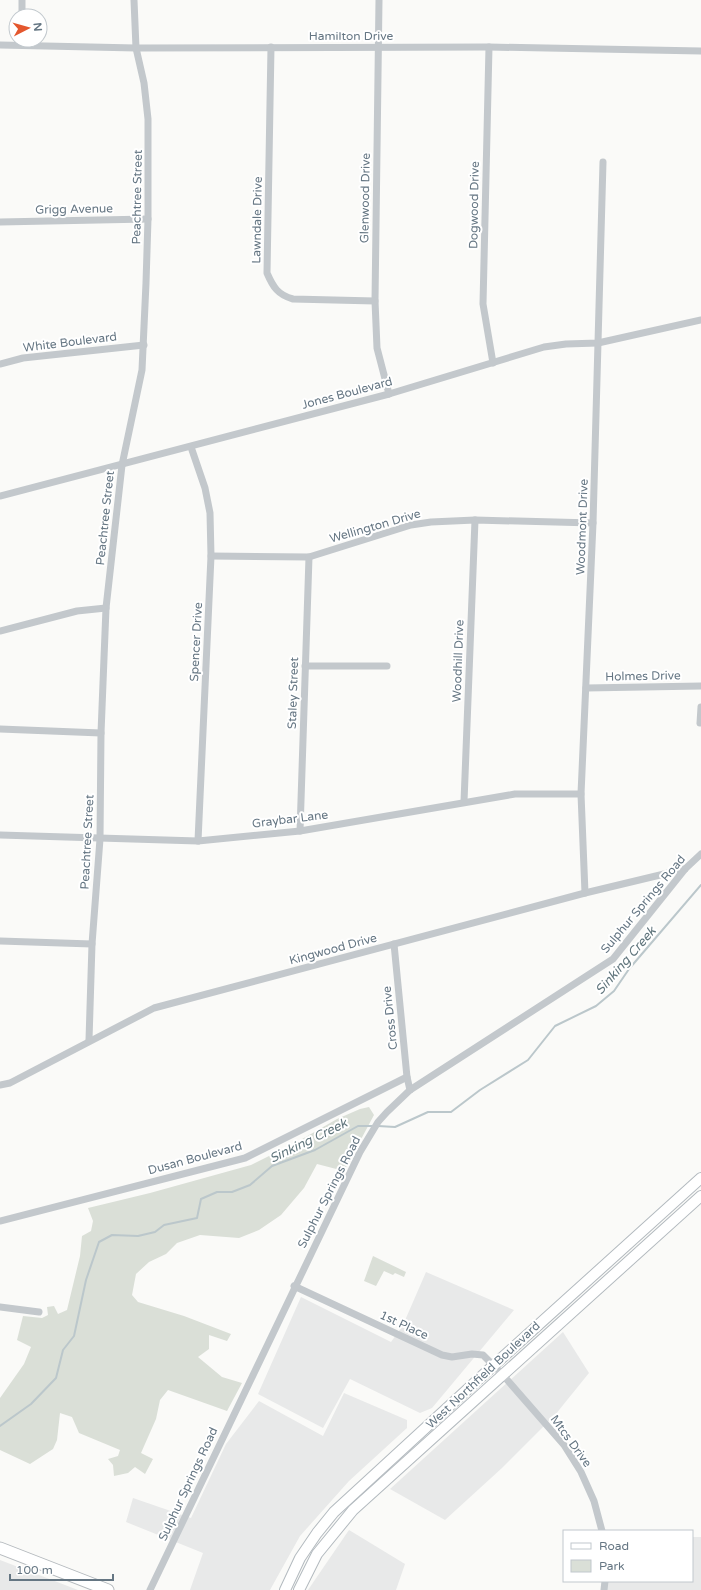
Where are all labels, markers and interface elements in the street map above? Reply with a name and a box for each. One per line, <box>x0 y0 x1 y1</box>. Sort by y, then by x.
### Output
north arrow <box>8 8 48 48</box>
text: N <box>31 22 44 32</box>
street label: Hamilton Drive <box>309 29 393 43</box>
street label: Peachtree Street <box>129 149 145 245</box>
street label: Glenwood Drive <box>357 153 373 243</box>
street label: Dogwood Drive <box>466 161 482 249</box>
street label: Lawndale Drive <box>249 176 265 264</box>
street label: Grigg Avenue <box>35 201 113 217</box>
street label: White Boulevard <box>22 329 118 355</box>
street label: Jones Boulevard <box>300 374 394 412</box>
street label: Peachtree Street <box>93 470 117 566</box>
street label: Woodmont Drive <box>573 478 591 575</box>
street label: Wellington Drive <box>328 506 422 546</box>
street label: Spencer Drive <box>187 602 205 682</box>
street label: Woodhill Drive <box>450 619 466 703</box>
street label: Staley Street <box>285 656 301 729</box>
street label: Holmes Drive <box>605 668 681 684</box>
street label: Peachtree Street <box>78 794 96 890</box>
street label: Graybar Lane <box>251 807 329 831</box>
street label: Sulphur Springs Road <box>598 852 688 956</box>
water label: Sinking Creek <box>592 923 660 998</box>
street label: Kingwood Drive <box>288 931 379 967</box>
street label: Cross Drive <box>380 985 400 1051</box>
water label: Sinking Creek <box>267 1115 351 1167</box>
street label: Sulphur Springs Road <box>295 1134 363 1250</box>
street label: Dusan Boulevard <box>146 1139 244 1177</box>
street label: 1st Place <box>378 1308 431 1342</box>
street label: West Northfield Boulevard <box>423 1319 543 1431</box>
street label: Mtcs Drive <box>547 1412 595 1470</box>
street label: Sulphur Springs Road <box>155 1425 221 1543</box>
legend <box>563 1530 693 1582</box>
text: Road <box>599 1539 629 1553</box>
scale bar <box>10 1556 113 1582</box>
text: Park <box>599 1559 625 1573</box>
text: 100 m <box>16 1563 53 1577</box>

